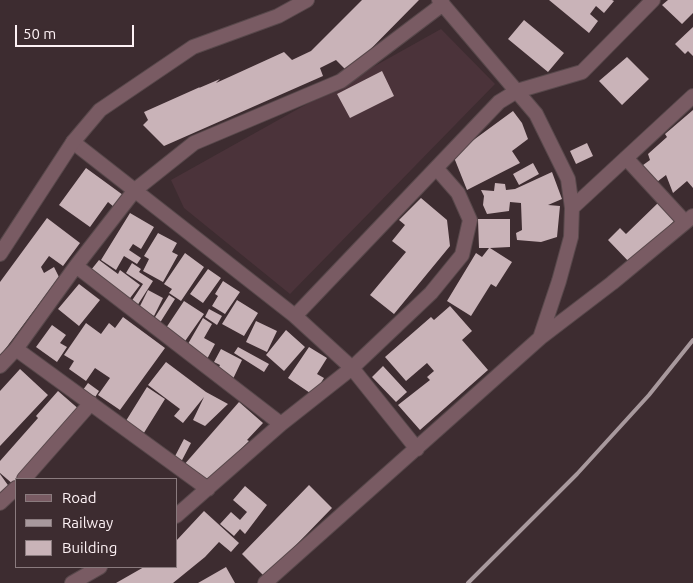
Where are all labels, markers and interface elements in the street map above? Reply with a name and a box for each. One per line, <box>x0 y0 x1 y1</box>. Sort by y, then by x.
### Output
scale bar <box>18 15 136 47</box>
text: 50 m <box>23 25 56 42</box>
legend <box>15 478 178 568</box>
text: Road <box>62 489 97 506</box>
text: Railway <box>62 514 113 531</box>
text: Building <box>62 539 117 556</box>

